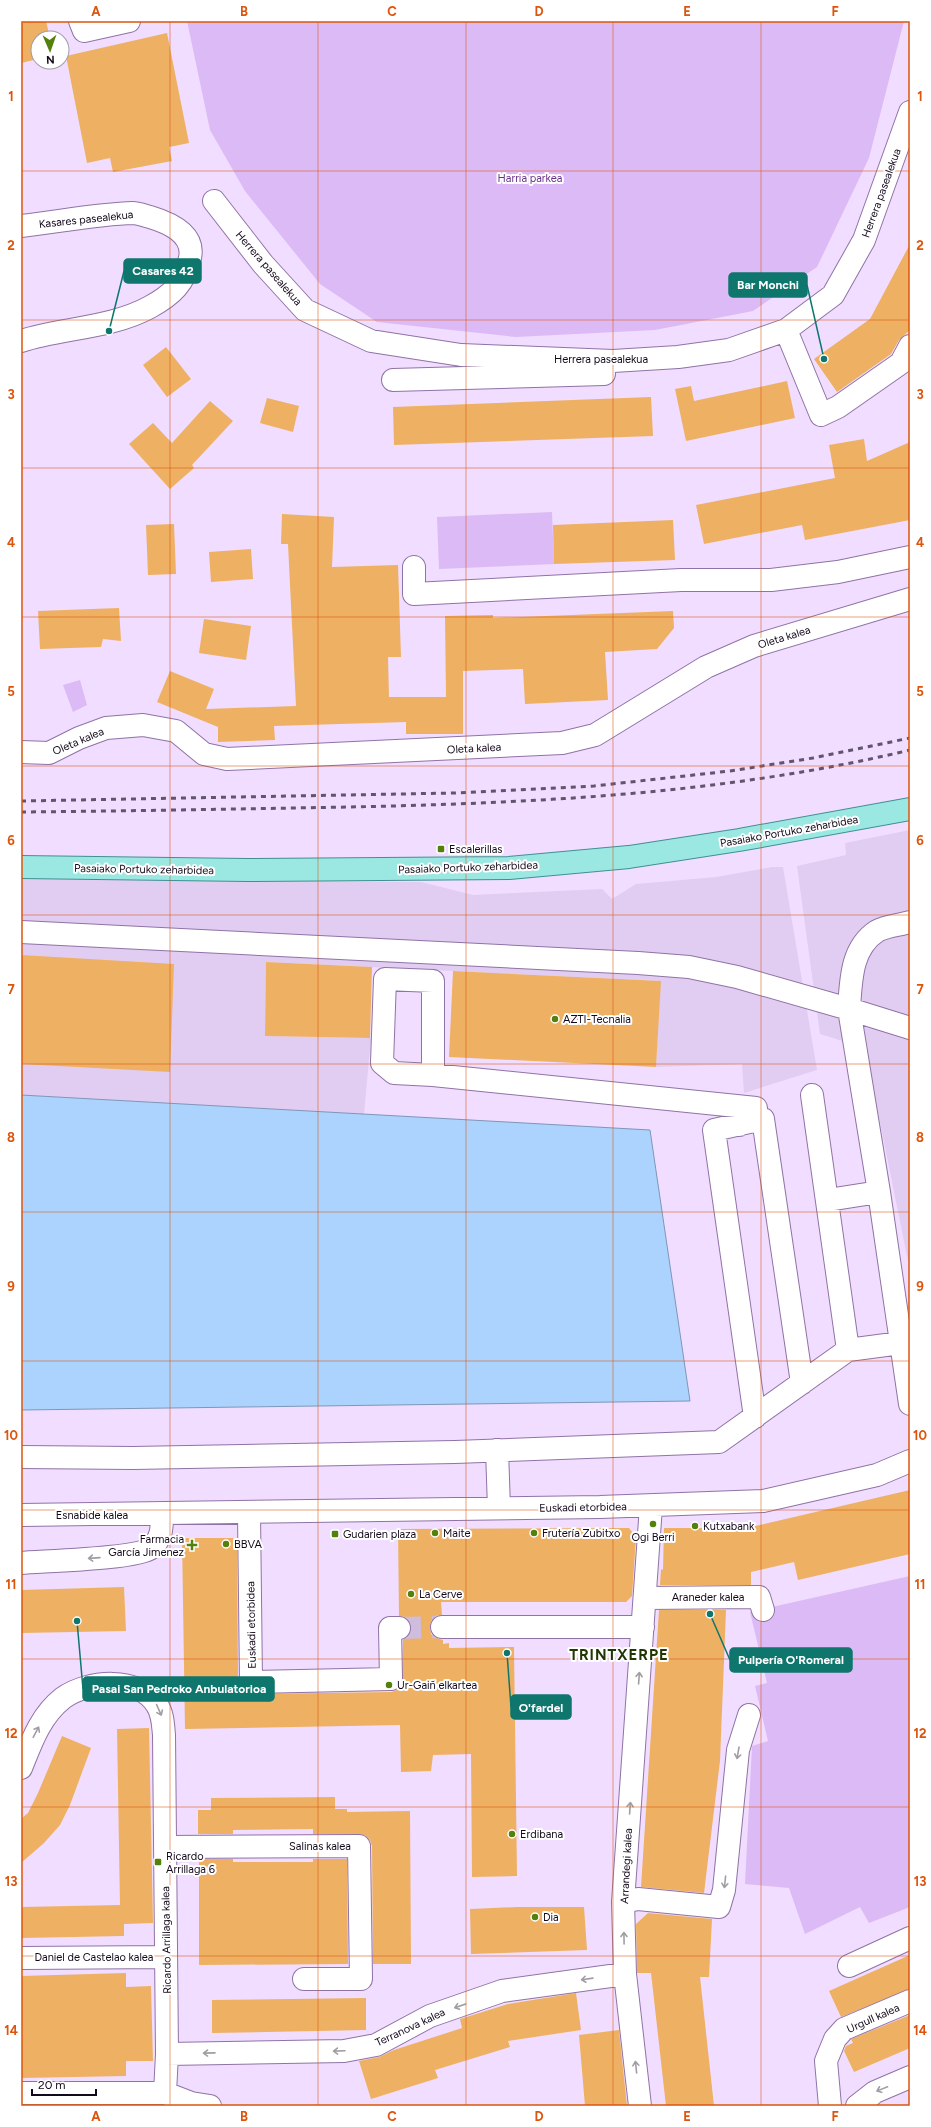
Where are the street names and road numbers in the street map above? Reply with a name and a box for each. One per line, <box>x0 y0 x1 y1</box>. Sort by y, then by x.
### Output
street label: Herrera pasealekua <box>859 147 904 240</box>
street label: Kasares pasealekua <box>38 208 134 231</box>
street label: Herrera pasealekua <box>233 229 304 308</box>
street label: Herrera pasealekua <box>554 353 648 366</box>
street label: Oleta kalea <box>756 623 812 652</box>
street label: Oleta kalea <box>51 725 106 758</box>
street label: Oleta kalea <box>447 741 501 756</box>
street label: Pasaiako Portuko zeharbidea <box>719 813 859 850</box>
street label: Pasaiako Portuko zeharbidea <box>398 859 538 876</box>
street label: Pasaiako Portuko zeharbidea <box>74 862 214 877</box>
street label: Euskadi etorbidea <box>539 1500 627 1515</box>
street label: Esnabide kalea <box>56 1509 128 1522</box>
street label: Euskadi etorbidea <box>244 1581 259 1669</box>
street label: Araneder kalea <box>672 1591 744 1604</box>
street label: Arrandegi kalea <box>618 1828 635 1904</box>
street label: Salinas kalea <box>289 1840 351 1853</box>
street label: Ricardo Arrillaga kalea <box>159 1886 174 1994</box>
street label: Daniel de Castelao kalea <box>35 1951 153 1964</box>
street label: Urgull kalea <box>845 2001 902 2036</box>
street label: Terranova kalea <box>373 2006 447 2049</box>

